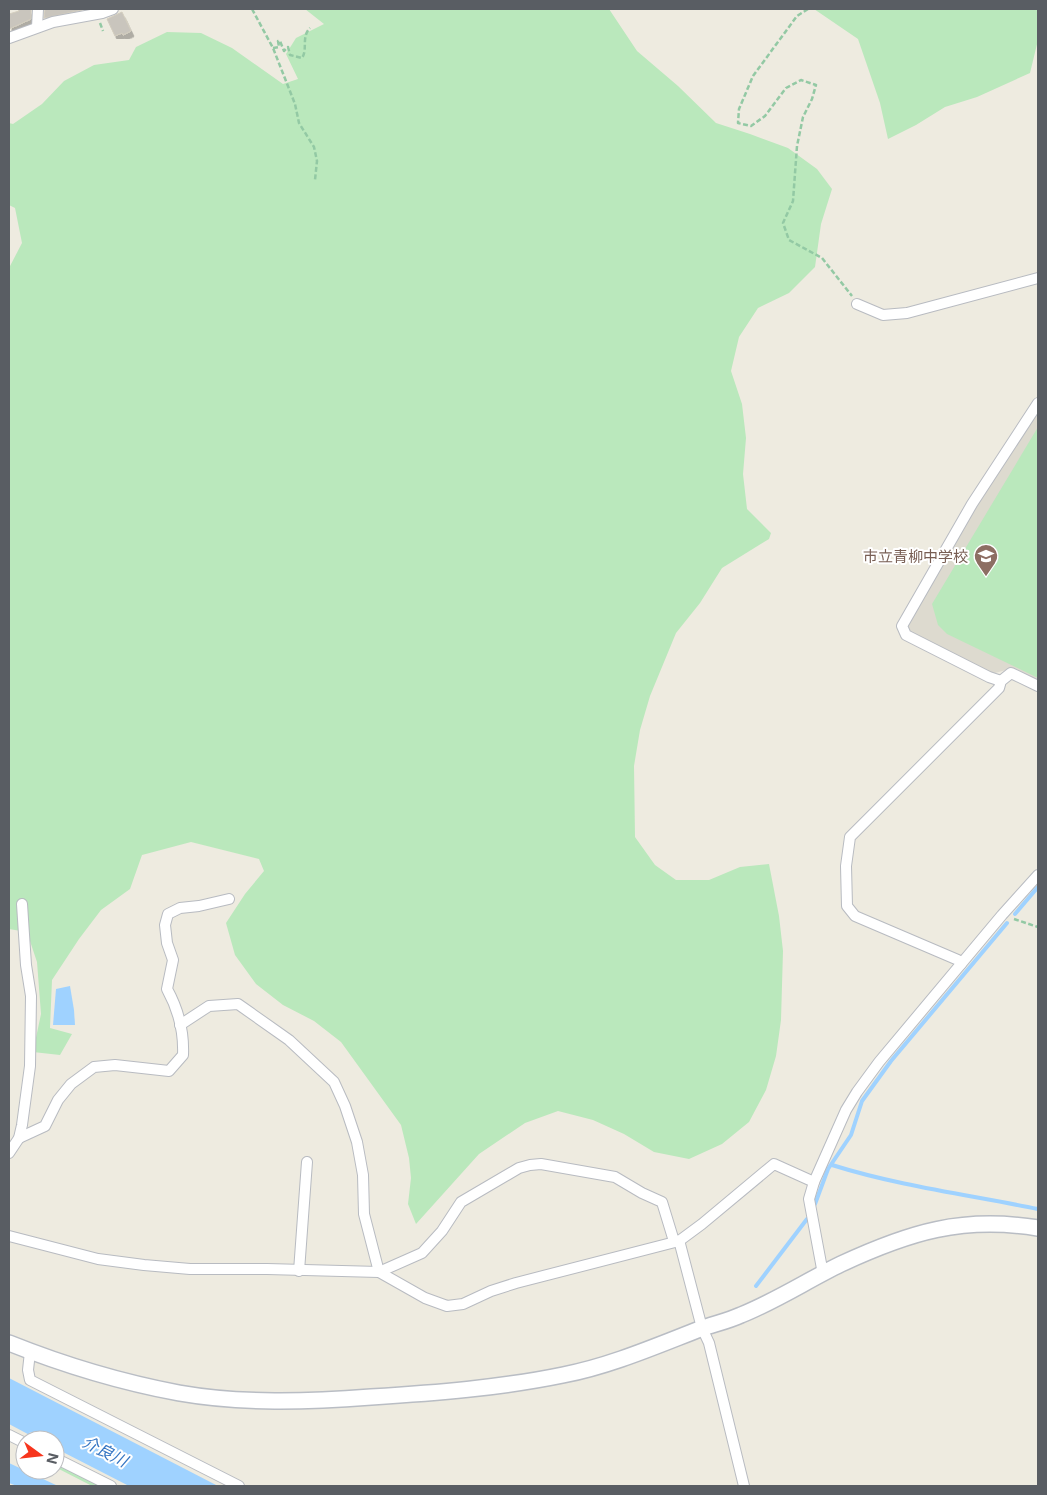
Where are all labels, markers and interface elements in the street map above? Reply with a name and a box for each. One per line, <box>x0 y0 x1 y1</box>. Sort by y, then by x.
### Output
school or university icon: 市立青柳中学校 <box>973 543 999 577</box>
place label: 市立青柳中学校 <box>863 547 968 566</box>
north arrow <box>15 1430 65 1480</box>
water label: 介良川 <box>79 1431 133 1472</box>
text: N <box>43 1451 63 1466</box>

